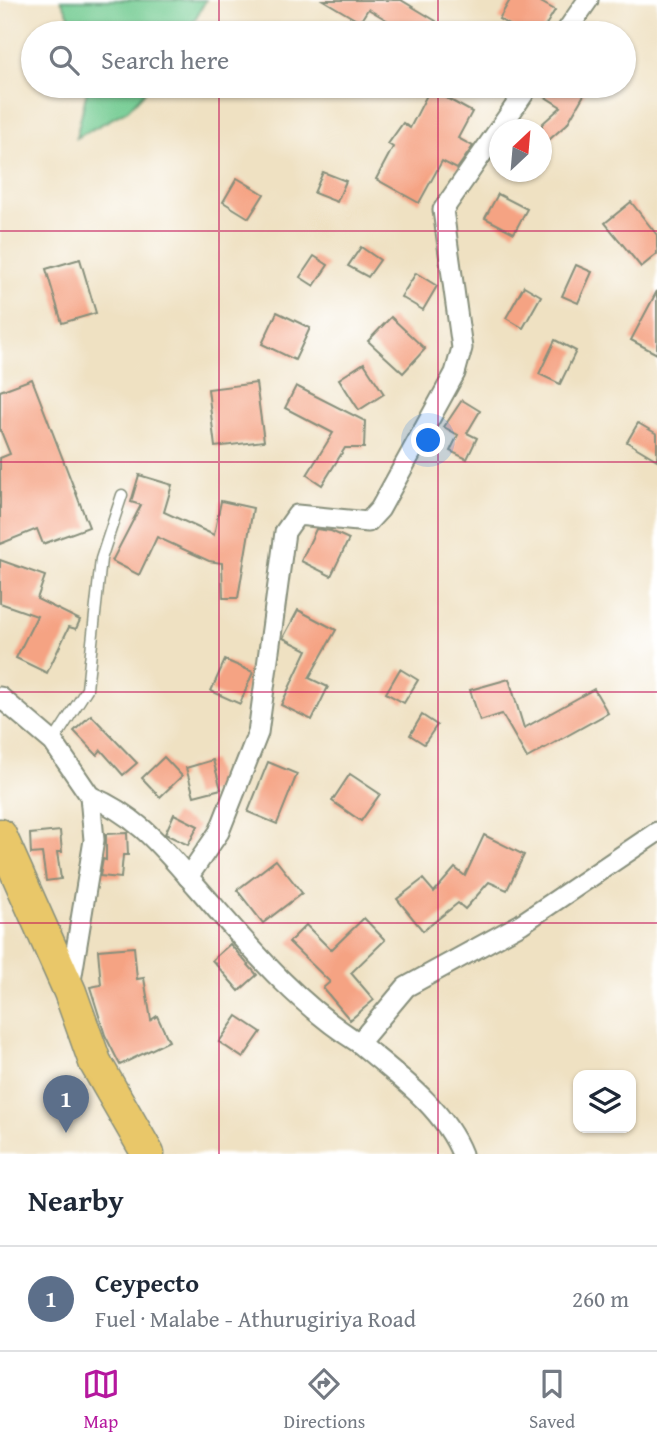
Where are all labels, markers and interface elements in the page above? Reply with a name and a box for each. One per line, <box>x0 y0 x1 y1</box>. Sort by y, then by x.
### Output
search box <box>21 21 636 98</box>
text: Search here <box>101 40 229 79</box>
icon: search <box>45 41 83 79</box>
north arrow <box>489 119 552 182</box>
your location <box>411 423 445 457</box>
map controls <box>573 1070 636 1133</box>
button: layers <box>573 1070 636 1133</box>
pin: 1 <box>43 1075 89 1133</box>
text: Nearby <box>28 1178 124 1222</box>
text: Ceypecto <box>95 1263 199 1302</box>
text: 1 <box>45 1282 57 1315</box>
text: 260 m <box>572 1282 629 1315</box>
text: Fuel · Malabe - Athurugiriya Road <box>95 1302 416 1335</box>
tab: Map <box>82 1365 120 1435</box>
tab: Directions <box>284 1365 365 1435</box>
tab: Saved <box>529 1365 575 1435</box>

